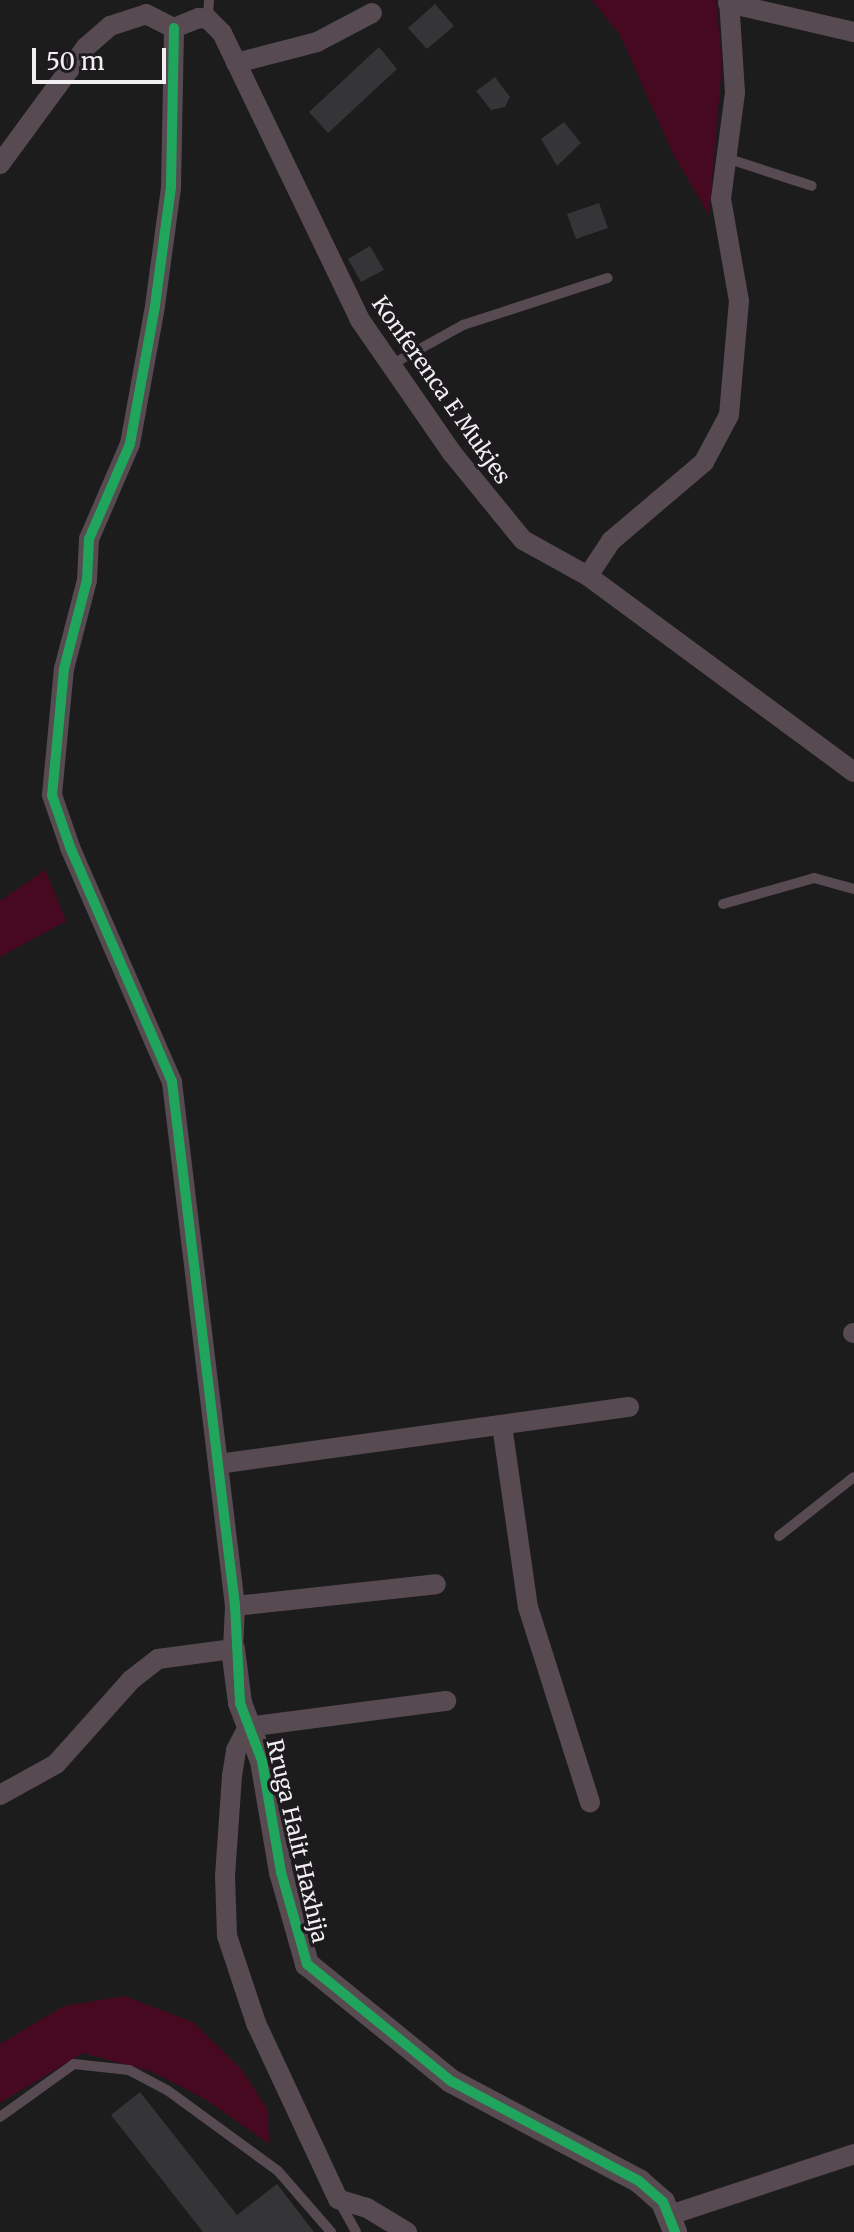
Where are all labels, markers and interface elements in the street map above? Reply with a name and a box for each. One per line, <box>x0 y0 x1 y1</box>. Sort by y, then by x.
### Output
scale bar <box>36 32 170 82</box>
text: 50 m <box>46 46 105 77</box>
street label: Konferenca E Mukjes <box>366 291 516 489</box>
street label: Rruga Halit Haxhija <box>261 1737 333 1945</box>

